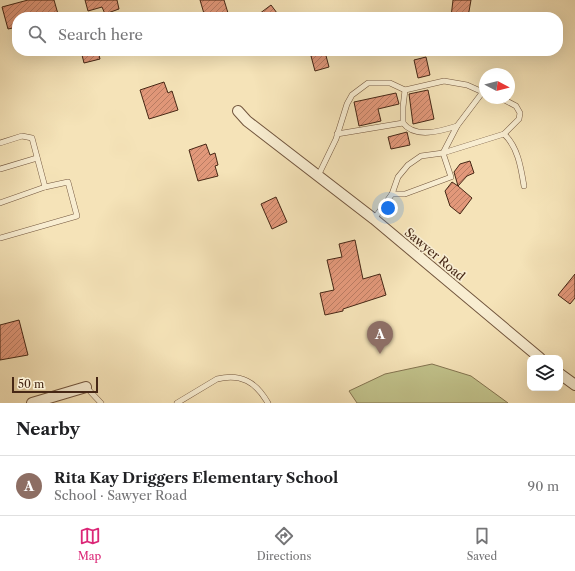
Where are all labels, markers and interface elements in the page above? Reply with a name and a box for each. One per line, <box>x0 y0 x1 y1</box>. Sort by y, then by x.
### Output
search box <box>12 12 563 56</box>
icon: search <box>26 23 48 45</box>
text: Search here <box>58 25 143 44</box>
north arrow <box>479 68 515 104</box>
your location <box>378 198 398 218</box>
street label: Sawyer Road <box>402 225 469 284</box>
pin: A <box>367 321 393 354</box>
map controls <box>527 355 563 391</box>
button: layers <box>527 355 563 391</box>
scale bar <box>12 375 98 394</box>
text: 50 m <box>18 377 44 391</box>
text: Nearby <box>16 419 80 439</box>
text: Rita Kay Driggers Elementary School <box>54 468 338 487</box>
text: A <box>24 478 34 494</box>
text: 90 m <box>528 478 559 494</box>
text: School · Sawyer Road <box>54 487 187 503</box>
tab: Map <box>78 525 101 563</box>
tab: Directions <box>257 525 311 563</box>
tab: Saved <box>467 525 497 563</box>

